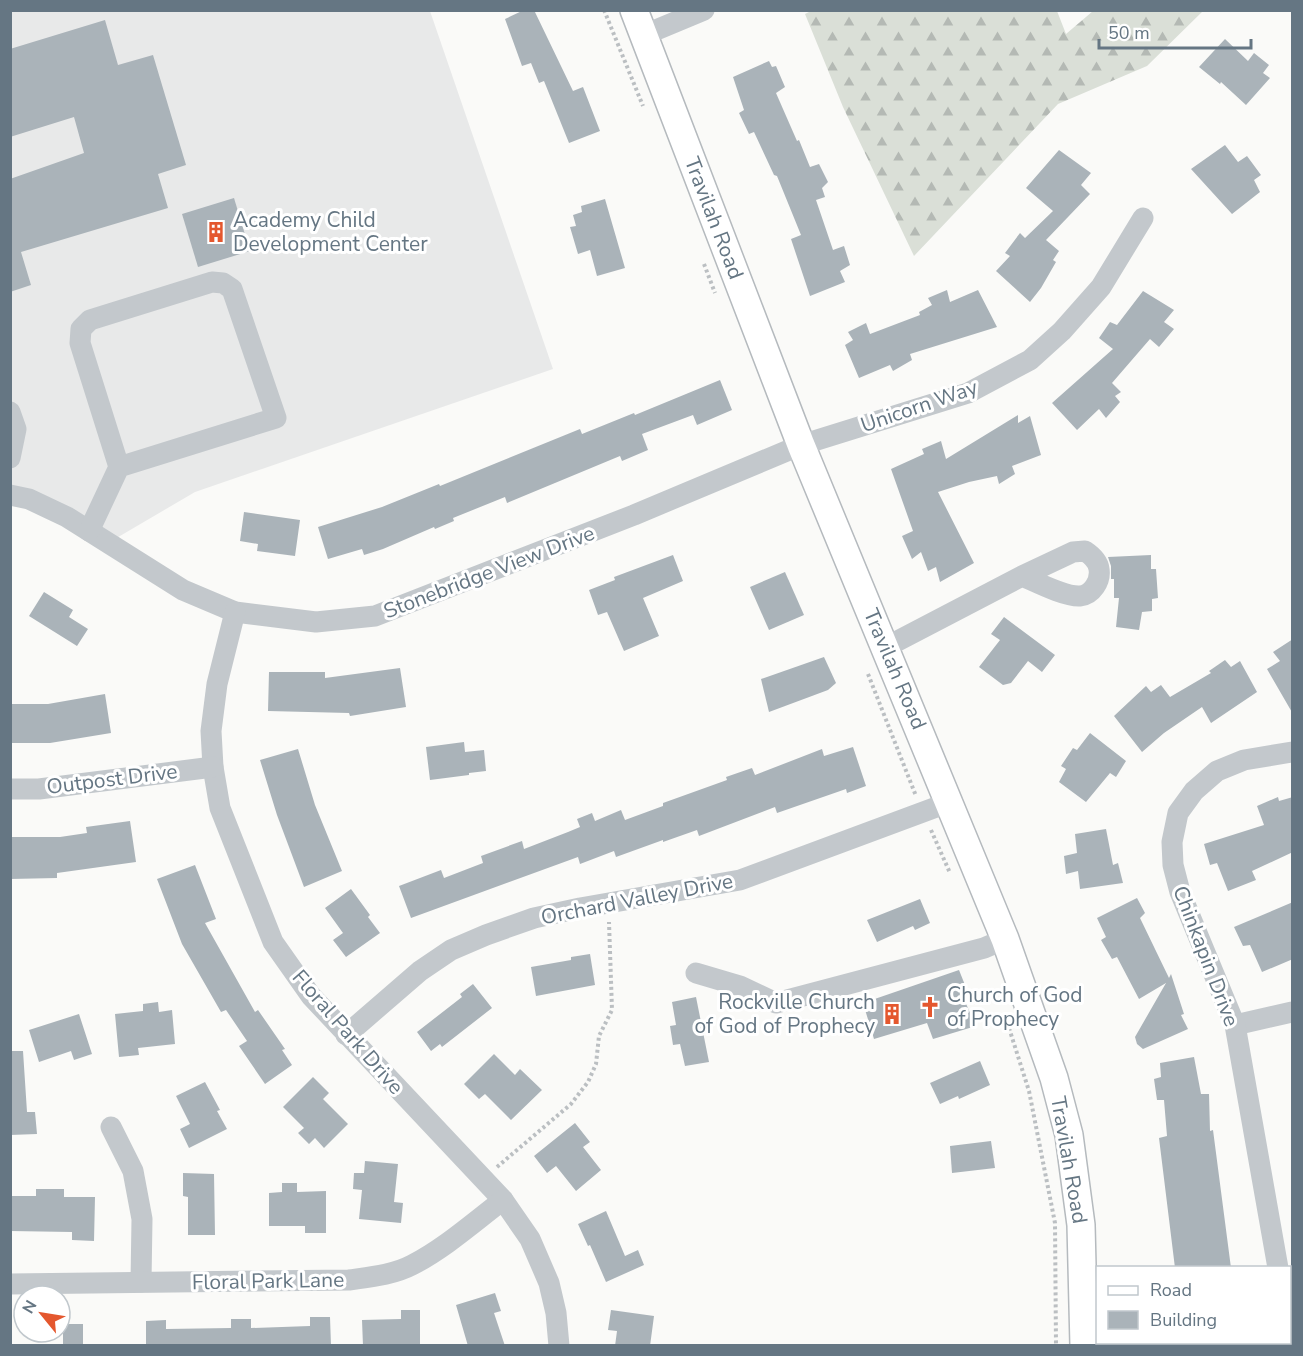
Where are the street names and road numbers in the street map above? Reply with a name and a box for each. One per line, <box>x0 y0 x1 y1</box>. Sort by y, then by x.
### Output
street label: Travilah Road <box>678 153 750 283</box>
street label: Unicorn Way <box>857 373 981 439</box>
street label: Stonebridge View Drive <box>379 519 599 625</box>
street label: Travilah Road <box>857 604 933 734</box>
street label: Outpost Drive <box>45 757 179 801</box>
street label: Orchard Valley Drive <box>539 867 735 931</box>
street label: Chinkapin Drive <box>1166 882 1246 1030</box>
street label: Floral Park Drive <box>286 964 410 1100</box>
street label: Travilah Road <box>1044 1094 1094 1226</box>
street label: Floral Park Lane <box>192 1266 344 1296</box>

